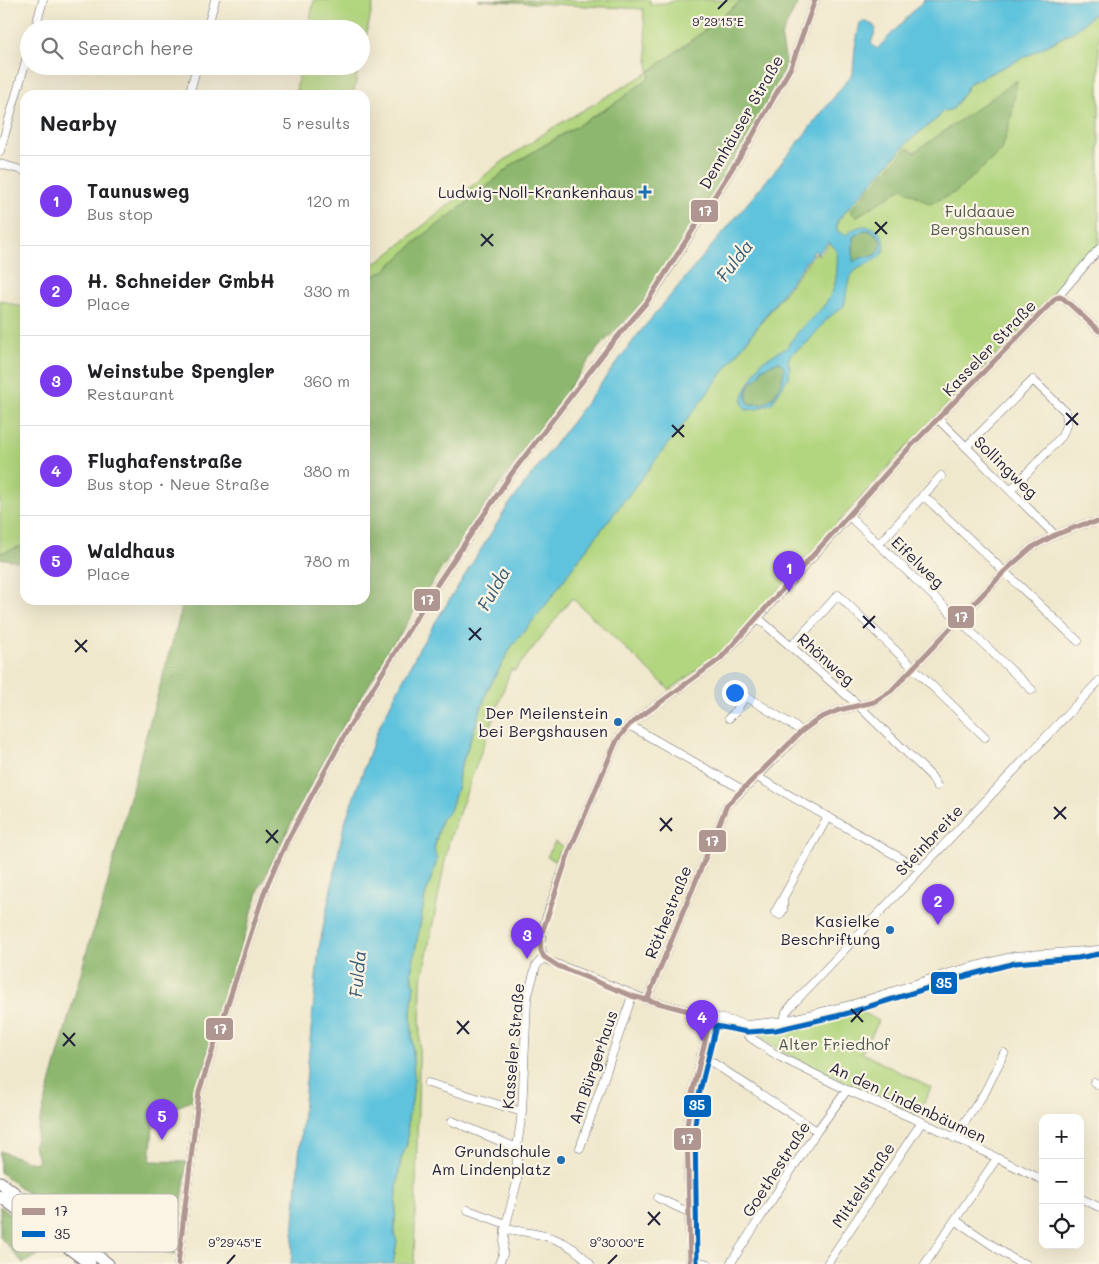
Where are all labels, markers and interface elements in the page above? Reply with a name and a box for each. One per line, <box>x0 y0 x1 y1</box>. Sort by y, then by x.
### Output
text: 9°29'15"E <box>692 13 744 29</box>
search box <box>20 20 370 75</box>
icon: search <box>38 34 66 62</box>
text: Search here <box>78 35 194 60</box>
street label: Dennhäuser Straße <box>694 51 787 193</box>
text: Nearby <box>40 109 117 136</box>
text: 5 results <box>282 112 350 133</box>
text: Taunusweg <box>87 178 189 203</box>
place label: Ludwig-Noll-Krankenhaus <box>438 181 634 202</box>
marker: Ludwig-Noll-Krankenhaus <box>638 185 652 199</box>
text: 1 <box>52 190 60 211</box>
text: 120 m <box>306 190 350 211</box>
line badge: 17 <box>690 199 719 223</box>
park label: Fuldaaue Bergshausen <box>930 200 1030 239</box>
text: 17 <box>698 201 712 220</box>
text: Bus stop <box>87 203 153 224</box>
water label: Fulda <box>710 234 758 286</box>
text: H. Schneider GmbH <box>87 268 275 293</box>
text: 2 <box>52 280 60 301</box>
text: 330 m <box>304 280 350 301</box>
text: Place <box>87 293 130 314</box>
street label: Kasseler Straße <box>937 295 1040 400</box>
text: Weinstube Spengler <box>87 358 275 383</box>
text: 3 <box>51 370 61 391</box>
text: 360 m <box>303 370 350 391</box>
text: Restaurant <box>87 383 175 404</box>
street label: Sollingweg <box>970 431 1043 502</box>
text: Flughafenstraße <box>87 448 242 473</box>
text: 4 <box>51 460 61 481</box>
text: 380 m <box>303 460 350 481</box>
text: Bus stop · Neue Straße <box>87 473 270 494</box>
street label: Eifelweg <box>887 531 949 592</box>
text: Waldhaus <box>87 538 175 563</box>
text: 5 <box>51 550 61 571</box>
text: 780 m <box>304 550 350 571</box>
pin: 1 <box>773 551 805 592</box>
water label: Fulda <box>471 562 515 615</box>
text: Place <box>87 563 130 584</box>
line badge: 17 <box>413 588 441 612</box>
text: 17 <box>420 590 434 609</box>
line badge: 17 <box>947 605 975 629</box>
text: 17 <box>954 607 968 626</box>
street label: Rhönweg <box>793 628 859 689</box>
your location <box>722 680 748 706</box>
place label: Der Meilenstein bei Bergshausen <box>479 702 608 741</box>
marker: Der Meilenstein bei Bergshausen <box>612 716 624 728</box>
street label: Steinbreite <box>890 800 967 880</box>
line badge: 17 <box>698 829 727 853</box>
text: 17 <box>705 831 719 850</box>
street label: Röthestraße <box>639 862 696 961</box>
pin: 2 <box>922 884 954 925</box>
place label: Kasielke Beschriftung <box>781 910 880 949</box>
pin: 3 <box>511 918 543 959</box>
marker: Kasielke Beschriftung <box>884 924 896 936</box>
water label: Fulda <box>343 949 371 998</box>
line badge: 35 <box>930 971 958 995</box>
text: 35 <box>936 973 952 992</box>
street label: Kasseler Straße <box>497 982 528 1110</box>
pin: 4 <box>686 1000 718 1041</box>
street label: Am Bürgerhaus <box>563 1007 622 1126</box>
line badge: 17 <box>205 1017 234 1041</box>
text: 17 <box>213 1019 227 1038</box>
park label: Alter Friedhof <box>778 1033 891 1054</box>
street label: An den Lindenbäumen <box>826 1056 990 1147</box>
line badge: 35 <box>683 1094 712 1118</box>
text: 35 <box>689 1095 705 1114</box>
pin: 5 <box>146 1099 178 1140</box>
map controls <box>1039 1114 1084 1249</box>
button: + <box>1039 1114 1084 1159</box>
street label: Goethestraße <box>737 1117 814 1221</box>
line badge: 17 <box>673 1127 702 1151</box>
text: 17 <box>680 1129 694 1148</box>
street label: Mittelstraße <box>826 1138 899 1231</box>
place label: Grundschule Am Lindenplatz <box>431 1140 551 1179</box>
marker: Grundschule Am Lindenplatz <box>555 1154 567 1166</box>
button: − <box>1039 1159 1084 1204</box>
legend <box>12 1194 178 1252</box>
text: 17 <box>54 1201 68 1220</box>
button: locate <box>1039 1204 1084 1249</box>
text: 35 <box>54 1224 70 1243</box>
text: 9°29'45"E <box>208 1234 262 1250</box>
text: 9°30'00"E <box>590 1234 644 1250</box>

